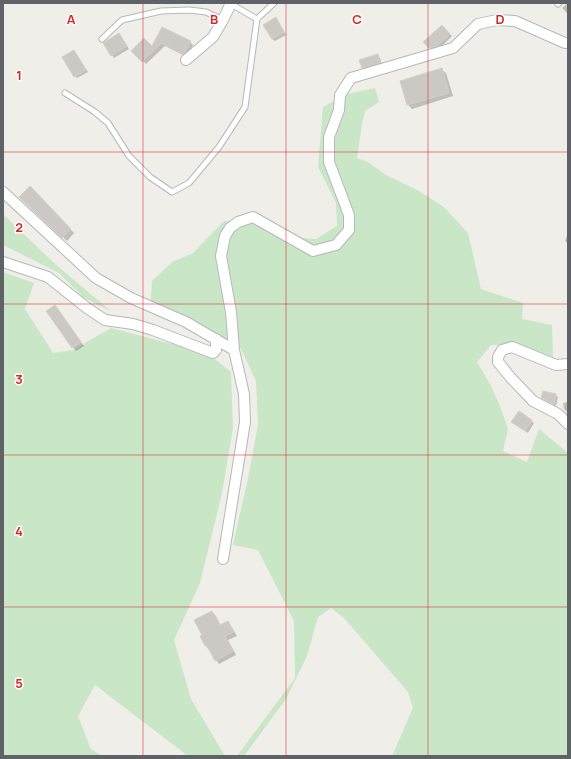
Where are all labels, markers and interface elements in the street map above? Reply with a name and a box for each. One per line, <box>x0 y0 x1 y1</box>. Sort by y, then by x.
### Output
text: A <box>67 10 76 28</box>
text: B <box>210 10 218 28</box>
text: C <box>352 10 362 28</box>
text: D <box>495 10 505 28</box>
text: 1 <box>16 66 22 84</box>
text: 2 <box>15 218 23 236</box>
text: 3 <box>15 370 23 388</box>
text: 4 <box>15 522 23 540</box>
text: 5 <box>15 674 23 692</box>

